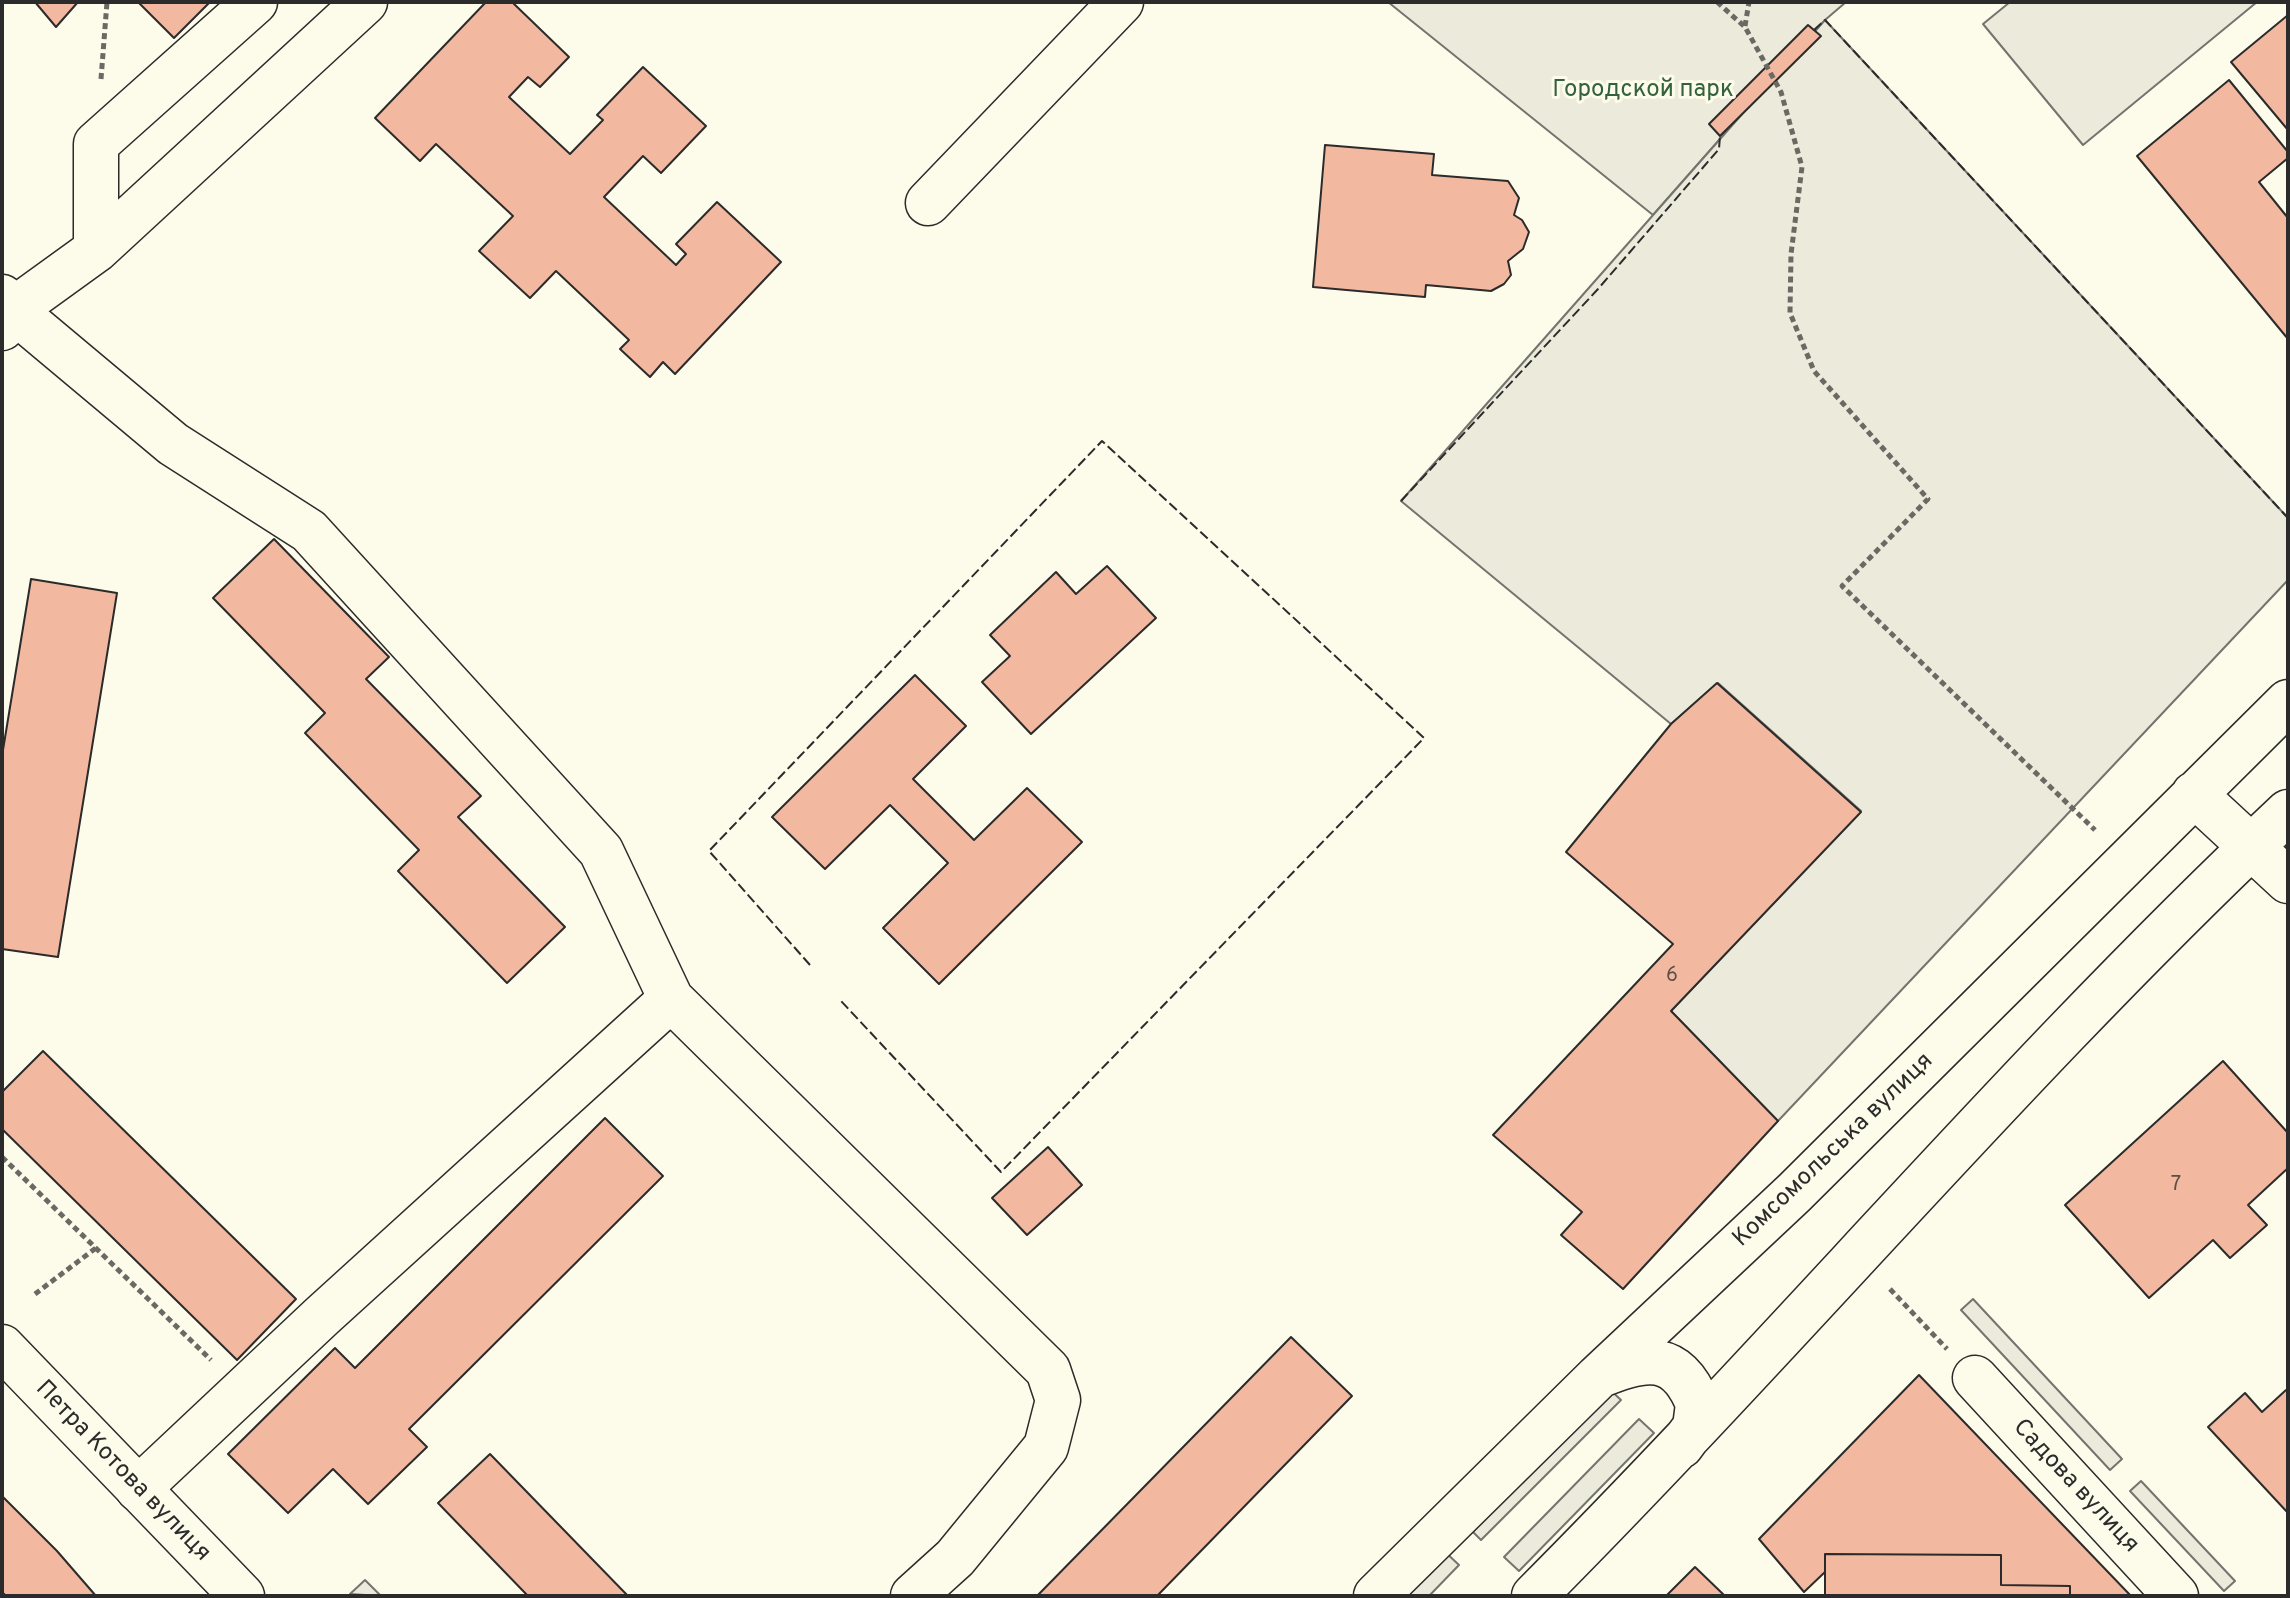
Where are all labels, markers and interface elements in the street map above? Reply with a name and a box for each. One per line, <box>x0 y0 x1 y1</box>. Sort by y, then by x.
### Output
park label: Городской парк <box>1552 77 1734 105</box>
house number: 6 <box>1666 965 1678 989</box>
street label: Комсомольська вулиця <box>1728 1048 1940 1254</box>
house number: 7 <box>2171 1174 2181 1198</box>
street label: Петра Котова вулиця <box>28 1376 216 1568</box>
street label: Садова вулиця <box>2006 1414 2144 1560</box>

